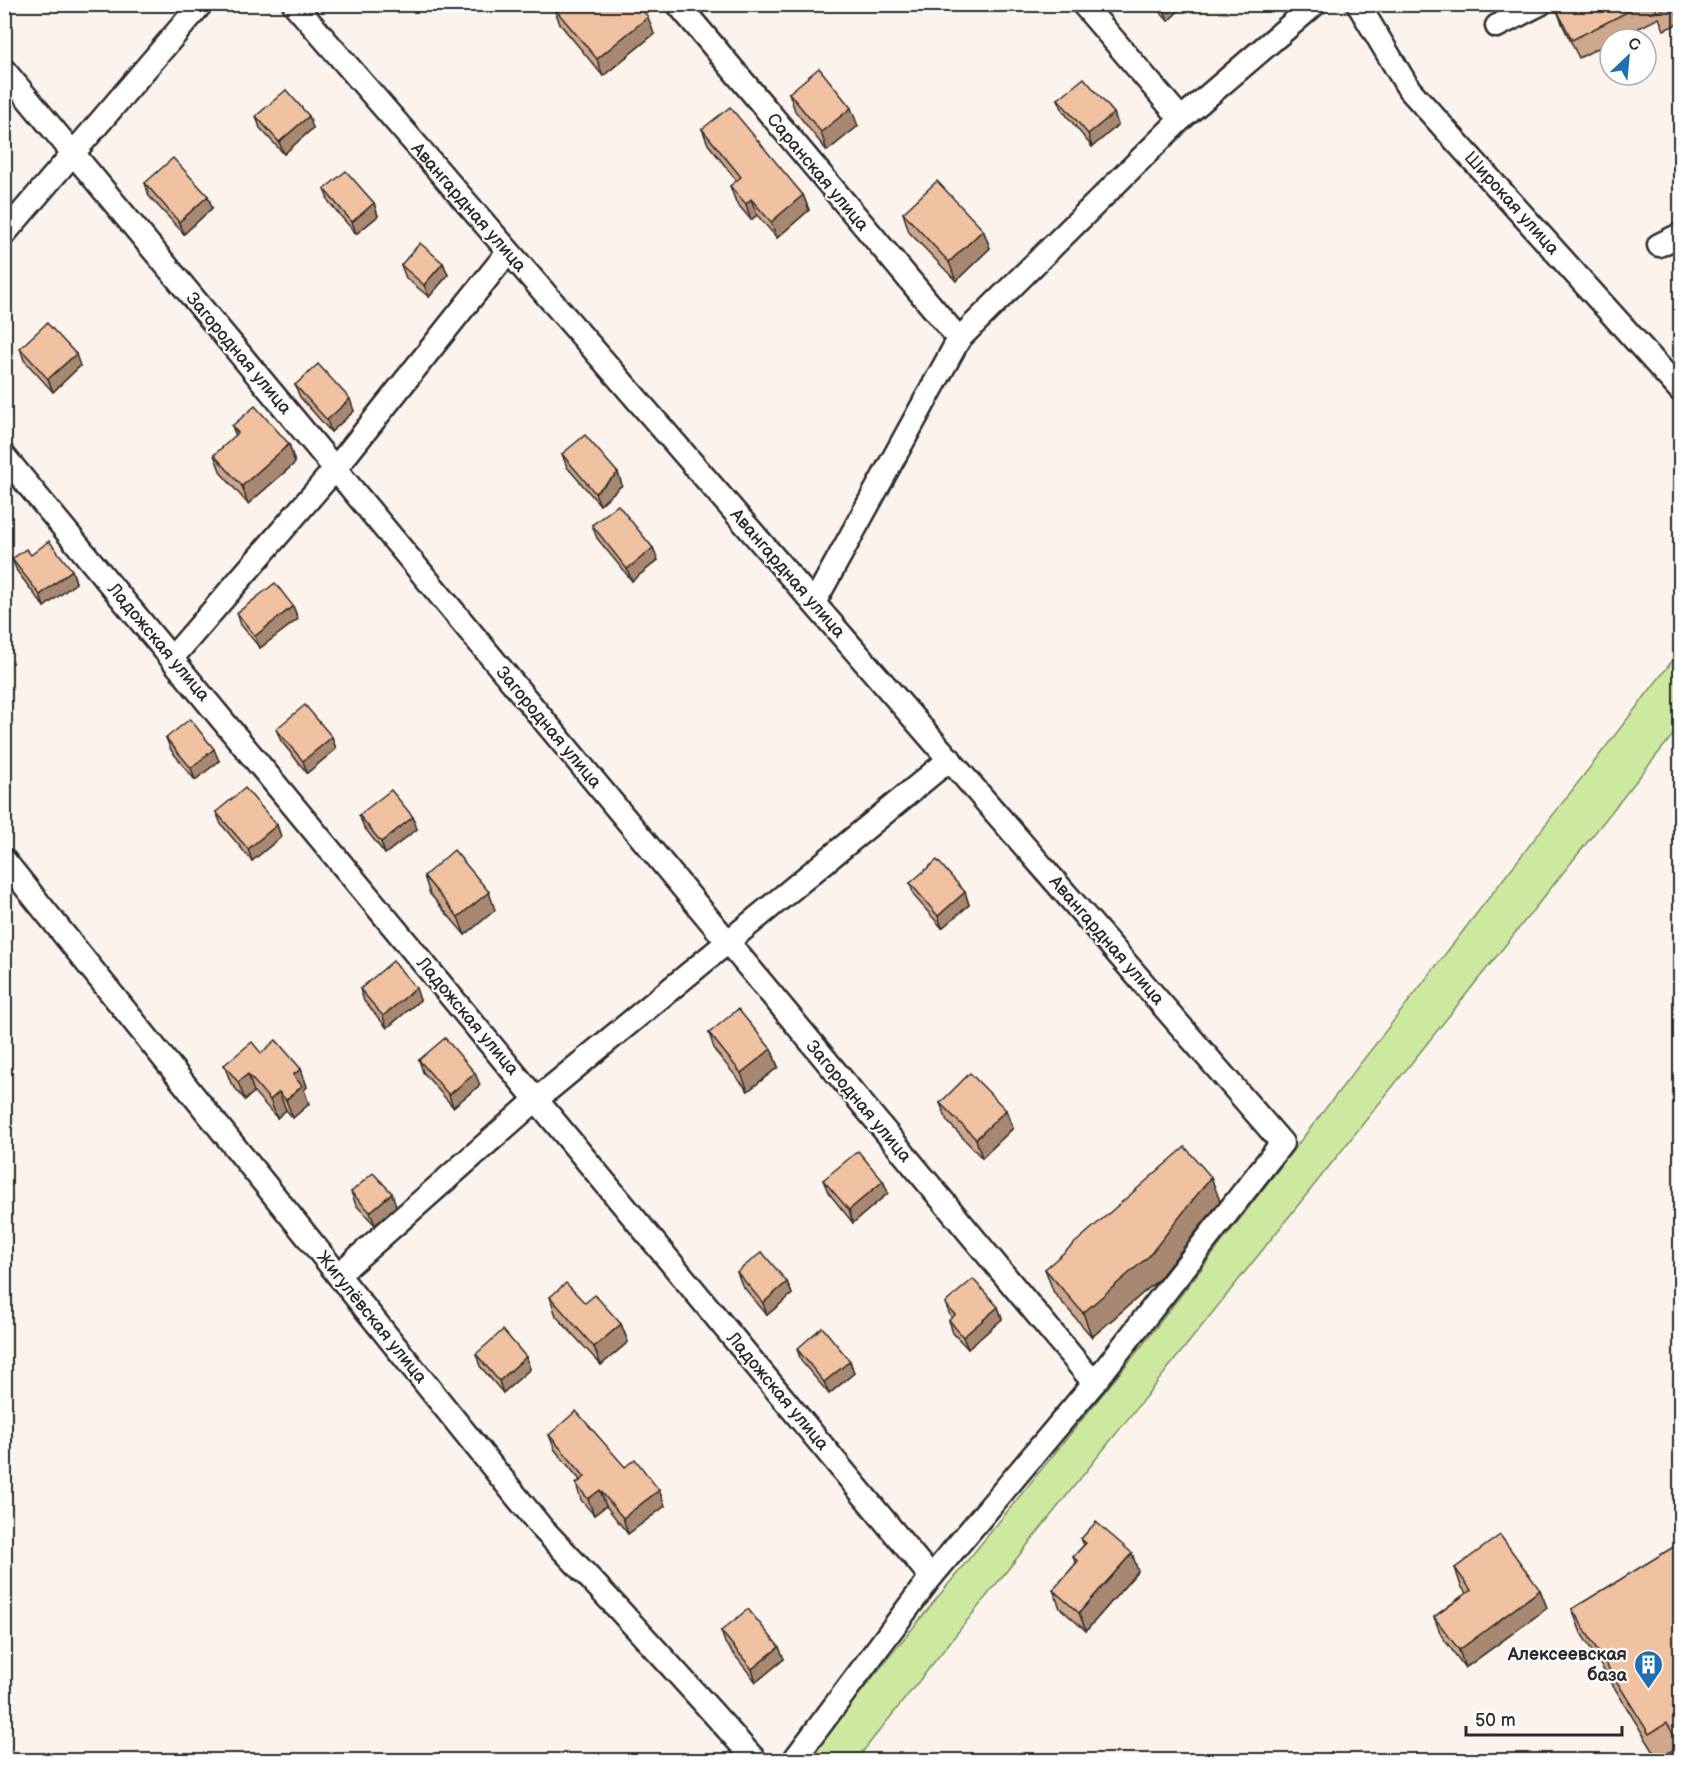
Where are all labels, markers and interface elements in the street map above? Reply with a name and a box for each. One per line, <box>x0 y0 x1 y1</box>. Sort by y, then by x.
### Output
north arrow <box>1598 27 1658 87</box>
text: С <box>1625 34 1643 56</box>
street label: Саранская улица <box>762 109 873 236</box>
street label: Авангардная улица <box>406 138 531 277</box>
street label: Широкая улица <box>1460 147 1564 260</box>
street label: Загородная улица <box>182 288 296 419</box>
street label: Авангардная улица <box>725 504 850 643</box>
street label: Ладожская улица <box>102 578 214 706</box>
street label: Загородная улица <box>492 662 606 793</box>
street label: Авангардная улица <box>1044 871 1169 1010</box>
street label: Ладожская улица <box>411 952 523 1080</box>
street label: Загородная улица <box>802 1036 916 1167</box>
street label: Жигулёвская улица <box>312 1247 432 1388</box>
street label: Ладожская улица <box>721 1327 833 1455</box>
place label: Алексеевская база <box>1507 1644 1628 1686</box>
building icon: Алексеевская база <box>1632 1648 1664 1690</box>
scale bar <box>1466 1699 1622 1737</box>
text: 50 m <box>1475 1710 1516 1731</box>

